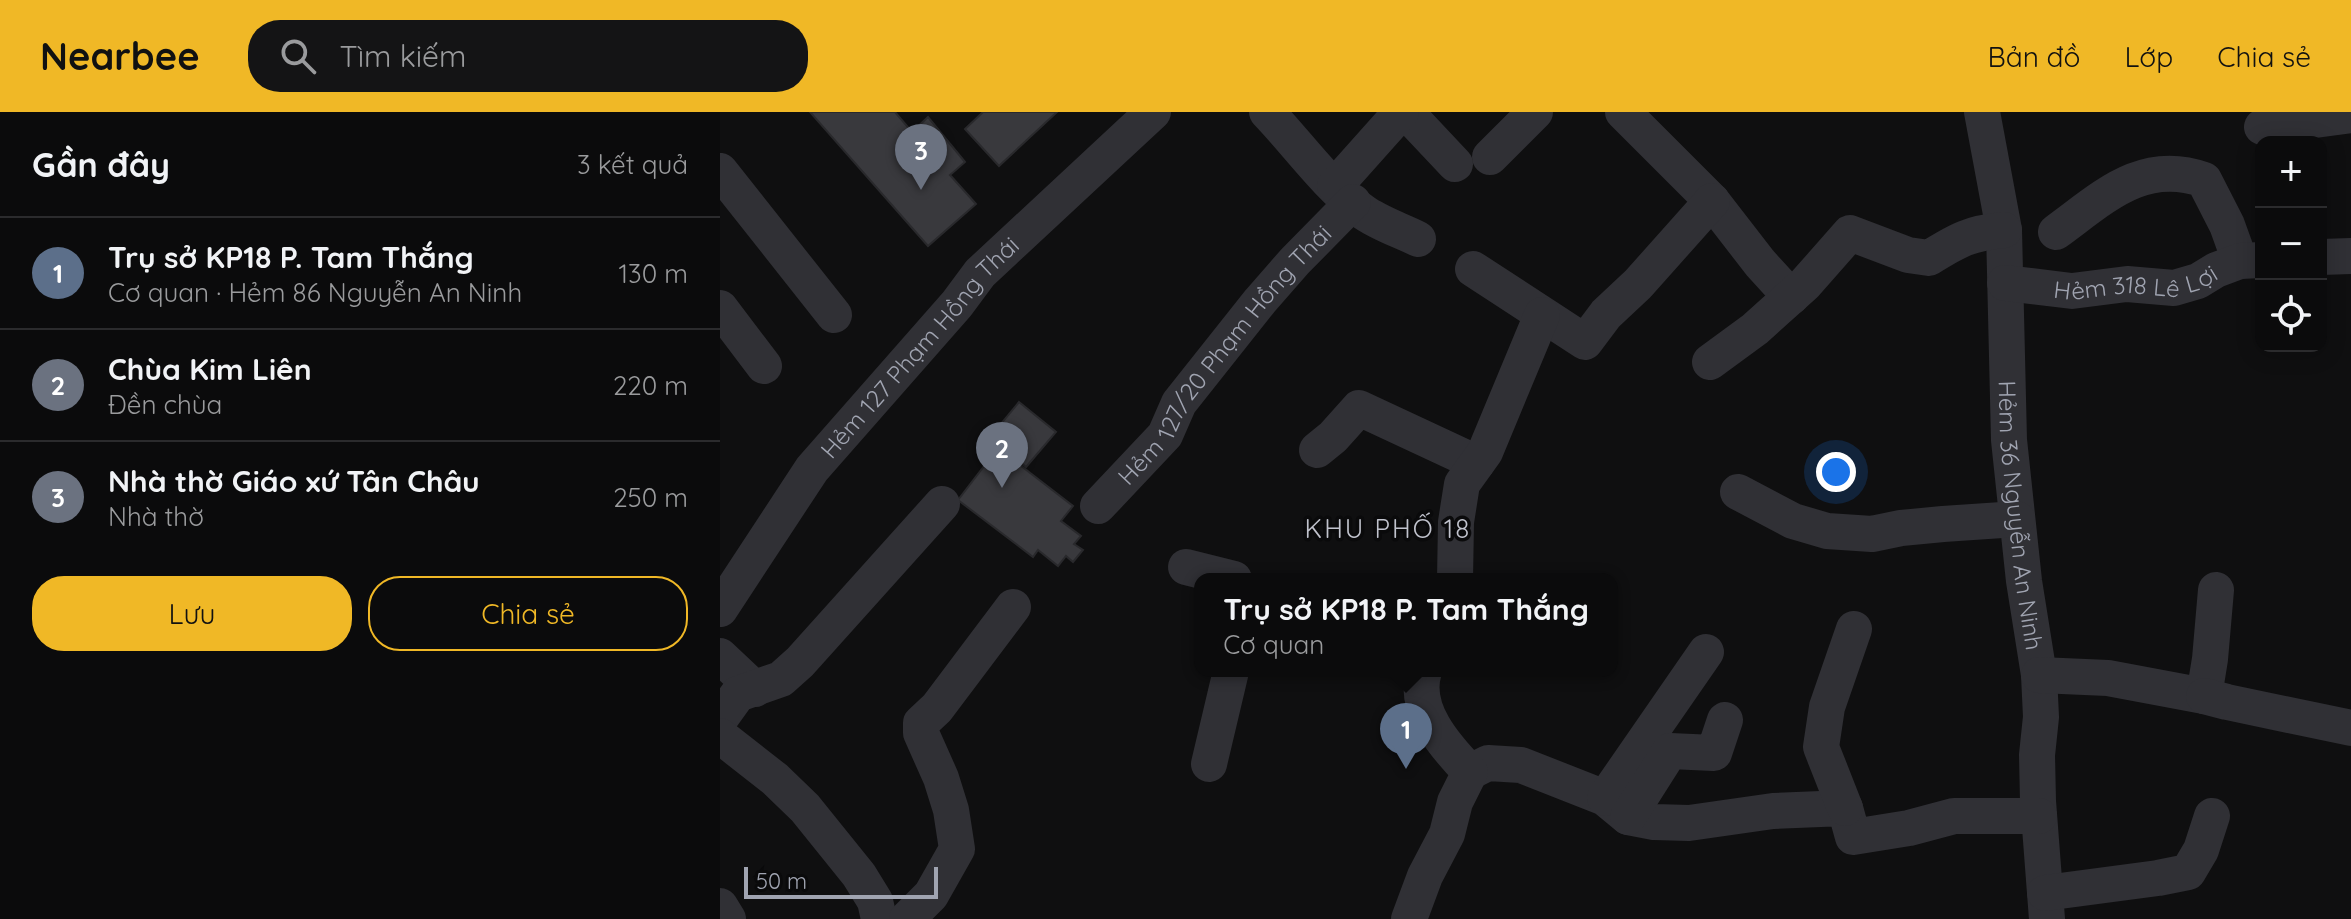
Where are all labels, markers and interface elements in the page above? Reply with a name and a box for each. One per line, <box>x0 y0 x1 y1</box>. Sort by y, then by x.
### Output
search box <box>248 20 808 92</box>
text: Nearbee <box>40 32 200 80</box>
icon: search <box>276 34 320 78</box>
text: Tìm kiếm <box>340 37 466 75</box>
text: Bản đồ <box>1988 39 2080 74</box>
text: Lớp <box>2124 39 2173 74</box>
text: Chia sẻ <box>2217 39 2311 74</box>
pin: 3 <box>895 124 947 190</box>
map controls <box>2255 136 2327 352</box>
button: + <box>2255 136 2327 208</box>
text: Gần đây <box>32 143 170 186</box>
text: 3 kết quả <box>577 148 688 181</box>
button: − <box>2255 208 2327 280</box>
street label: Hẻm 127/20 Phạm Hồng Thái <box>1111 218 1337 491</box>
street label: Hẻm 127 Phạm Hồng Thái <box>815 231 1027 463</box>
text: Trụ sở KP18 P. Tam Thắng <box>108 238 474 276</box>
text: 1 <box>53 257 63 290</box>
text: 130 m <box>618 257 688 290</box>
street label: Hẻm 318 Lê Lợi <box>2052 258 2223 306</box>
text: Cơ quan · Hẻm 86 Nguyễn An Ninh <box>108 276 522 309</box>
button: locate <box>2255 280 2327 352</box>
text: Chùa Kim Liên <box>108 350 312 388</box>
text: 2 <box>51 369 65 402</box>
text: 220 m <box>613 369 688 402</box>
street label: Hẻm 36 Nguyễn An Ninh <box>1993 380 2050 652</box>
text: Đền chùa <box>108 388 222 421</box>
pin: 2 <box>976 422 1028 488</box>
your location <box>1816 452 1856 492</box>
text: Nhà thờ Giáo xứ Tân Châu <box>108 462 480 500</box>
text: 3 <box>51 481 65 514</box>
text: 250 m <box>613 481 688 514</box>
text: Nhà thờ <box>108 500 204 533</box>
district label: KHU PHỐ 18 <box>1305 512 1471 545</box>
popup <box>1194 573 1618 677</box>
button: Lưu <box>32 576 352 651</box>
button: Chia sẻ <box>368 576 688 651</box>
text: Trụ sở KP18 P. Tam Thắng <box>1223 590 1589 628</box>
text: Cơ quan <box>1223 628 1324 661</box>
pin: 1 <box>1380 703 1432 769</box>
scale bar <box>744 863 938 899</box>
text: 50 m <box>756 867 807 895</box>

